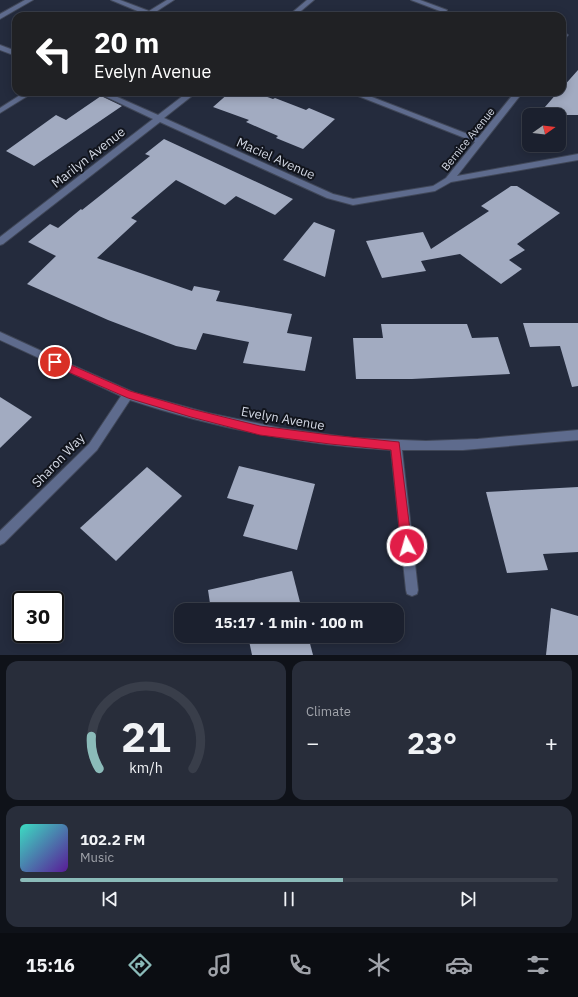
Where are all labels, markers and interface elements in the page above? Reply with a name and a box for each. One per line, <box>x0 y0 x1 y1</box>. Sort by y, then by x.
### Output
text: 20 m <box>94 24 159 61</box>
icon: left <box>28 28 80 80</box>
text: Evelyn Avenue <box>94 60 211 83</box>
street label: Bernice Avenue <box>438 105 498 173</box>
north arrow <box>522 108 566 152</box>
map controls <box>522 108 566 152</box>
street label: Marilyn Avenue <box>48 123 129 192</box>
street label: Maciel Avenue <box>234 134 318 183</box>
pin <box>38 345 72 379</box>
icon: arrive <box>44 351 66 373</box>
street label: Evelyn Avenue <box>240 403 326 434</box>
street label: Sharon Way <box>28 429 89 491</box>
position arrow <box>386 525 428 567</box>
speed limit sign: 30 <box>12 591 64 643</box>
text: 15:17 · 1 min · 100 m <box>215 613 363 632</box>
text: Climate <box>306 703 351 720</box>
text: 21 <box>121 708 171 762</box>
text: 23° <box>407 723 457 762</box>
text: − <box>306 728 319 757</box>
text: + <box>545 728 558 757</box>
text: km/h <box>129 757 163 776</box>
text: 102.2 FM <box>80 830 145 849</box>
text: Music <box>80 849 114 866</box>
icon: previous <box>99 888 121 910</box>
icon: pause <box>278 888 300 910</box>
icon: next <box>457 888 479 910</box>
icon: directions <box>126 951 154 979</box>
icon: music <box>206 951 234 979</box>
icon: phone <box>286 951 314 979</box>
icon: climate <box>365 951 393 979</box>
icon: car <box>445 951 473 979</box>
icon: filters <box>524 951 552 979</box>
text: 15:16 <box>26 954 75 977</box>

